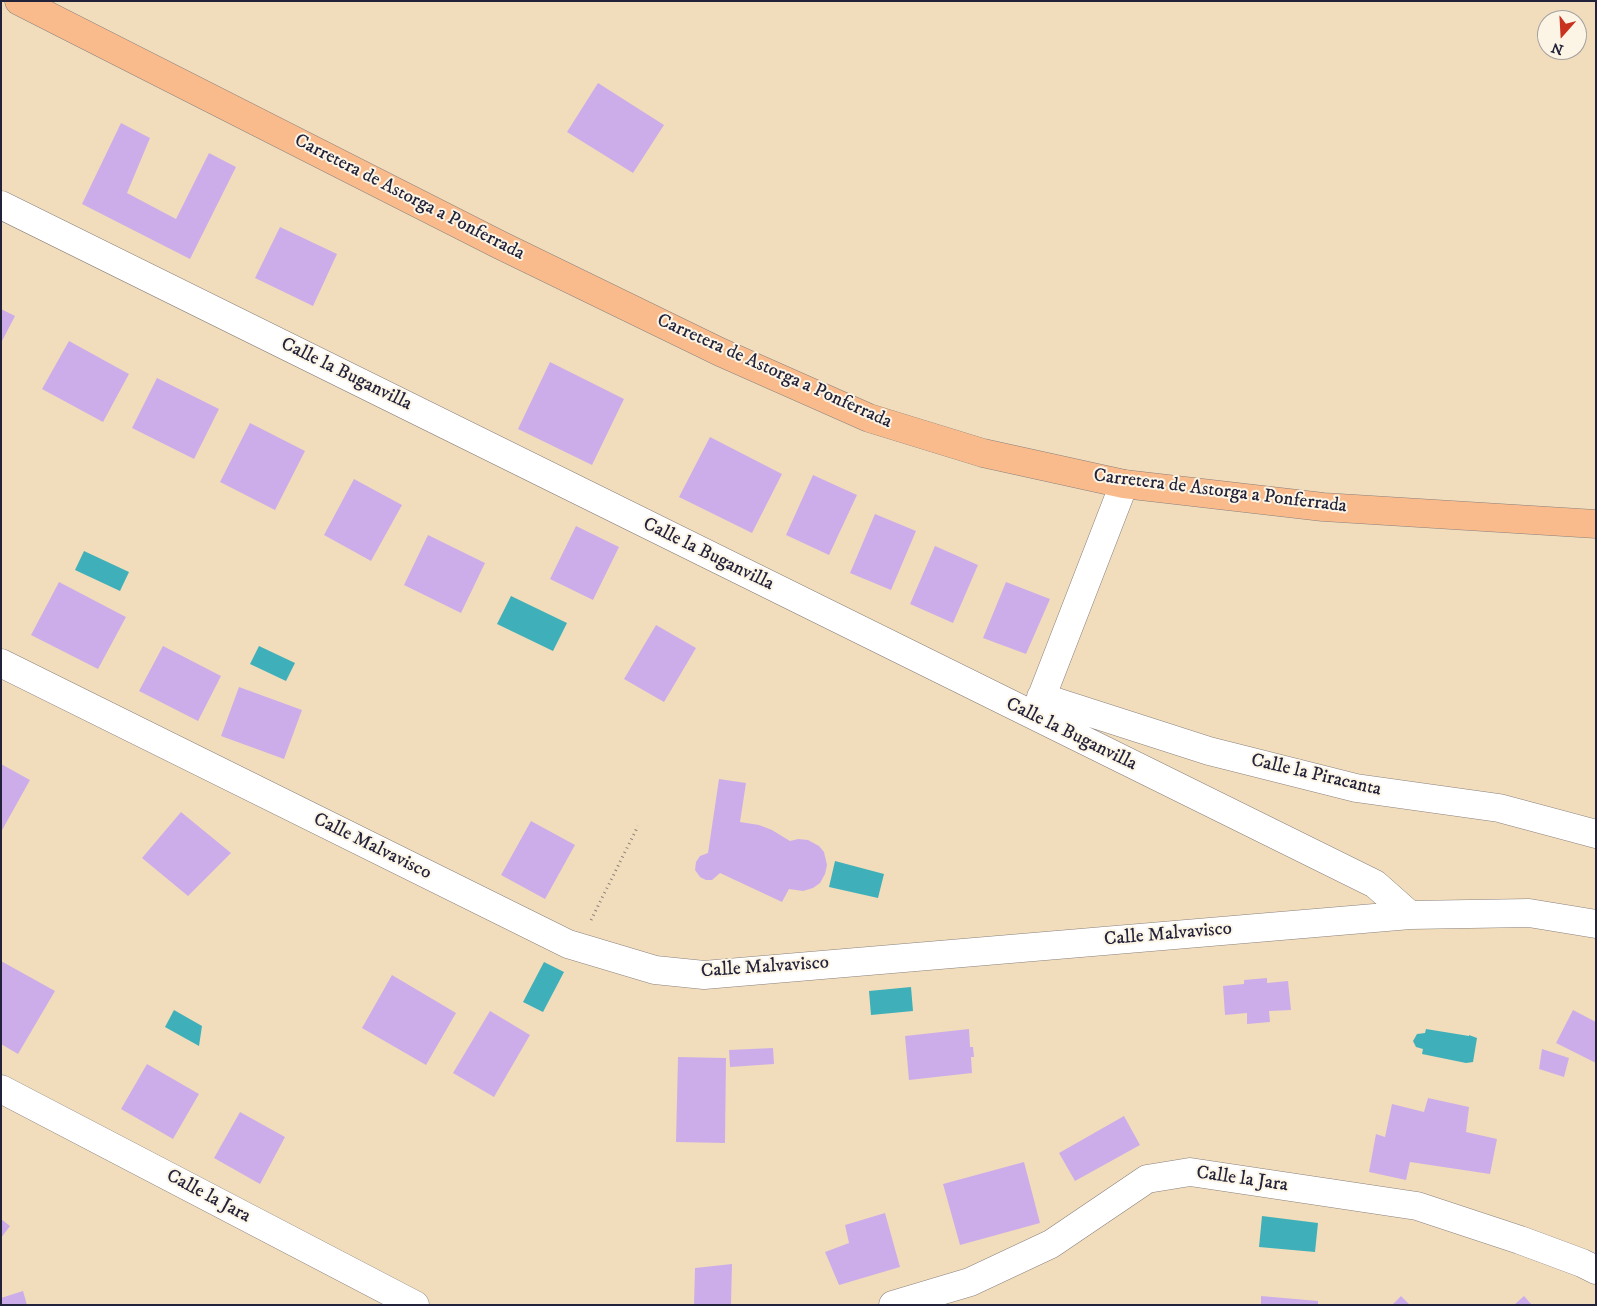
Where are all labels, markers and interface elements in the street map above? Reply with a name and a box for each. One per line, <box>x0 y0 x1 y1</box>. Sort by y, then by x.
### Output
north arrow <box>1537 10 1587 60</box>
text: N <box>1549 38 1566 59</box>
street label: Carretera de Astorga a Ponferrada <box>290 130 528 266</box>
street label: Carretera de Astorga a Ponferrada <box>653 310 895 434</box>
street label: Calle la Buganvilla <box>277 333 415 417</box>
street label: Carretera de Astorga a Ponferrada <box>1092 465 1348 519</box>
street label: Calle la Buganvilla <box>639 513 777 597</box>
street label: Calle la Buganvilla <box>1002 693 1140 777</box>
street label: Calle la Piracanta <box>1249 750 1383 802</box>
street label: Calle Malvavisco <box>309 809 435 885</box>
street label: Calle Malvavisco <box>1103 918 1233 952</box>
street label: Calle Malvavisco <box>700 952 830 984</box>
street label: Calle la Jara <box>1195 1162 1289 1198</box>
street label: Calle la Jara <box>162 1165 254 1229</box>

